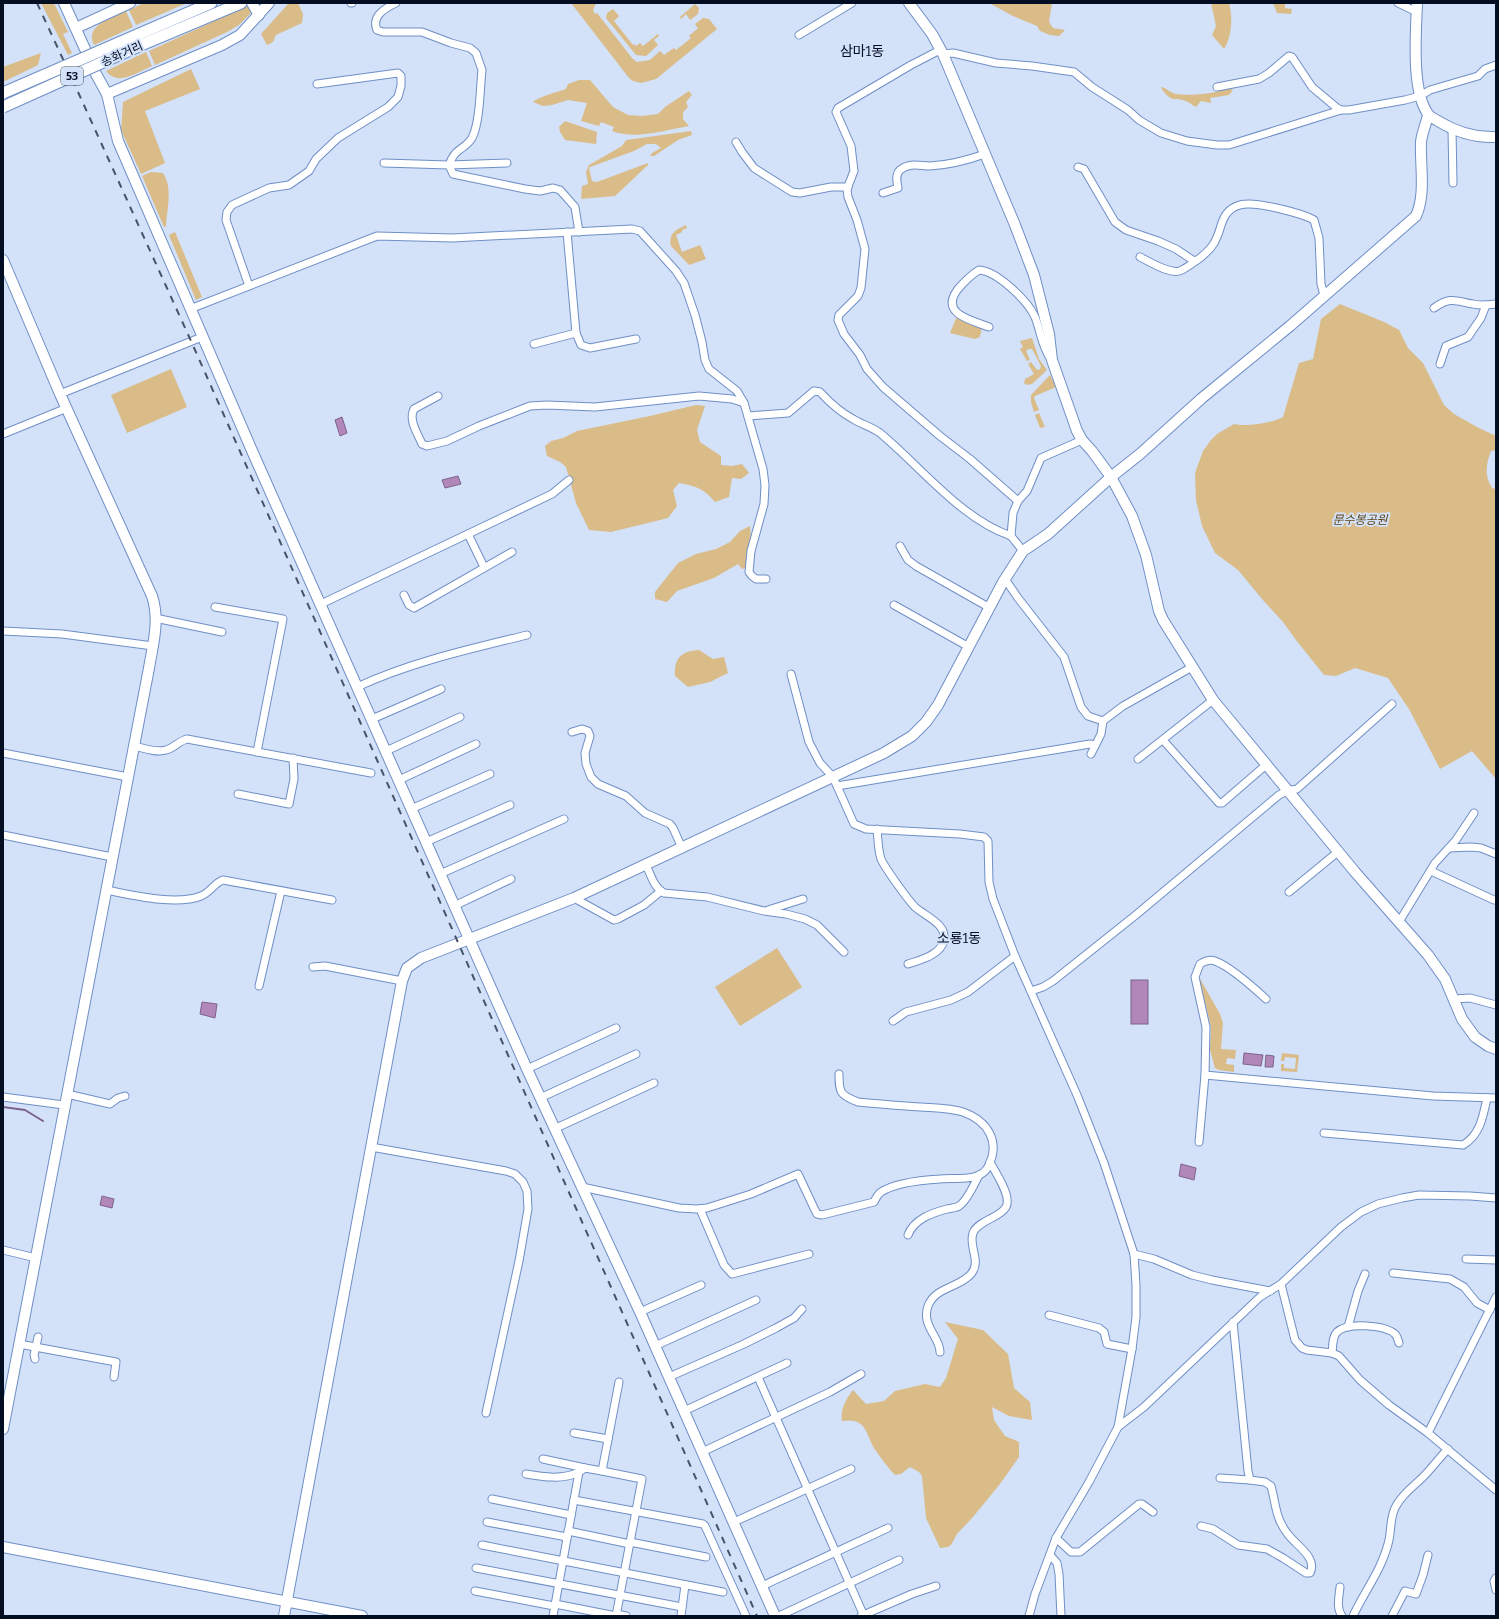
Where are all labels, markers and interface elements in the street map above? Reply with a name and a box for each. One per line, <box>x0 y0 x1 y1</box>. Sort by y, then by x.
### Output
street label: 송화거리 <box>99 39 145 69</box>
district label: 삼마1동 <box>840 43 884 60</box>
road number: 53 <box>61 67 83 85</box>
park label: 문수봉공원 <box>1332 513 1389 527</box>
district label: 소룡1동 <box>937 930 981 947</box>

